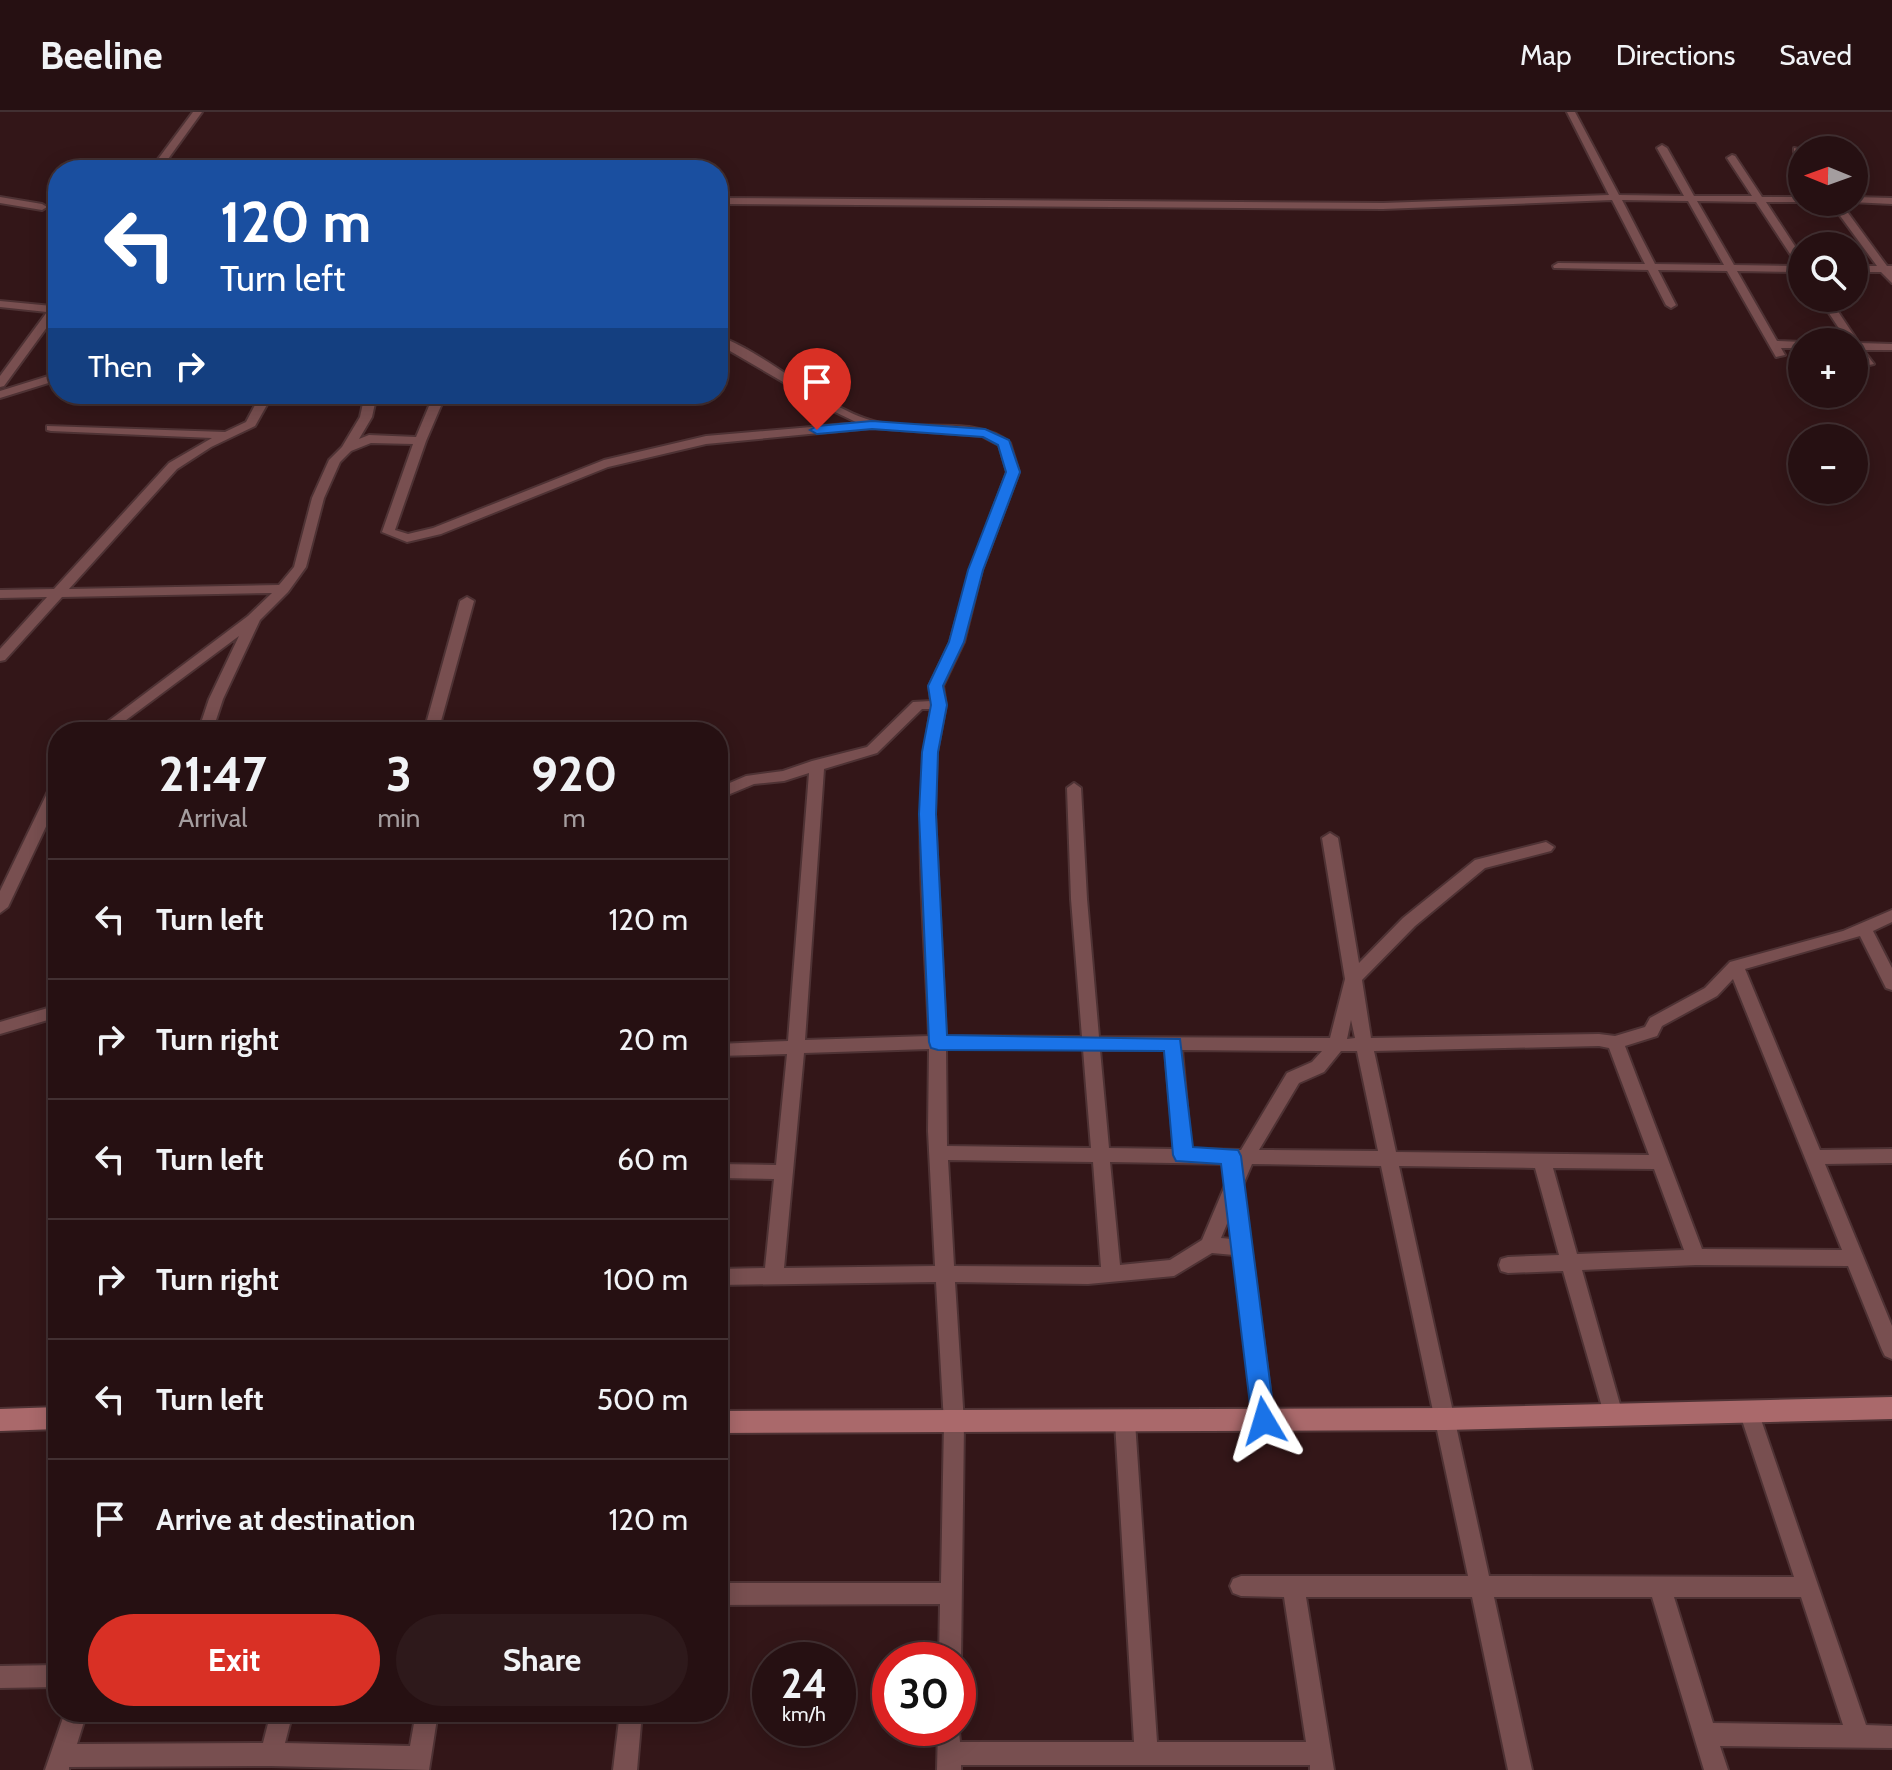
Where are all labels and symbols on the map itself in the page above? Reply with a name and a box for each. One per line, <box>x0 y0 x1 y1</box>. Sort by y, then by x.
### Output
north arrow <box>1788 136 1868 216</box>
pin <box>783 348 851 430</box>
position arrow <box>1222 1379 1306 1463</box>
speed limit sign: 30 <box>872 1642 976 1746</box>

